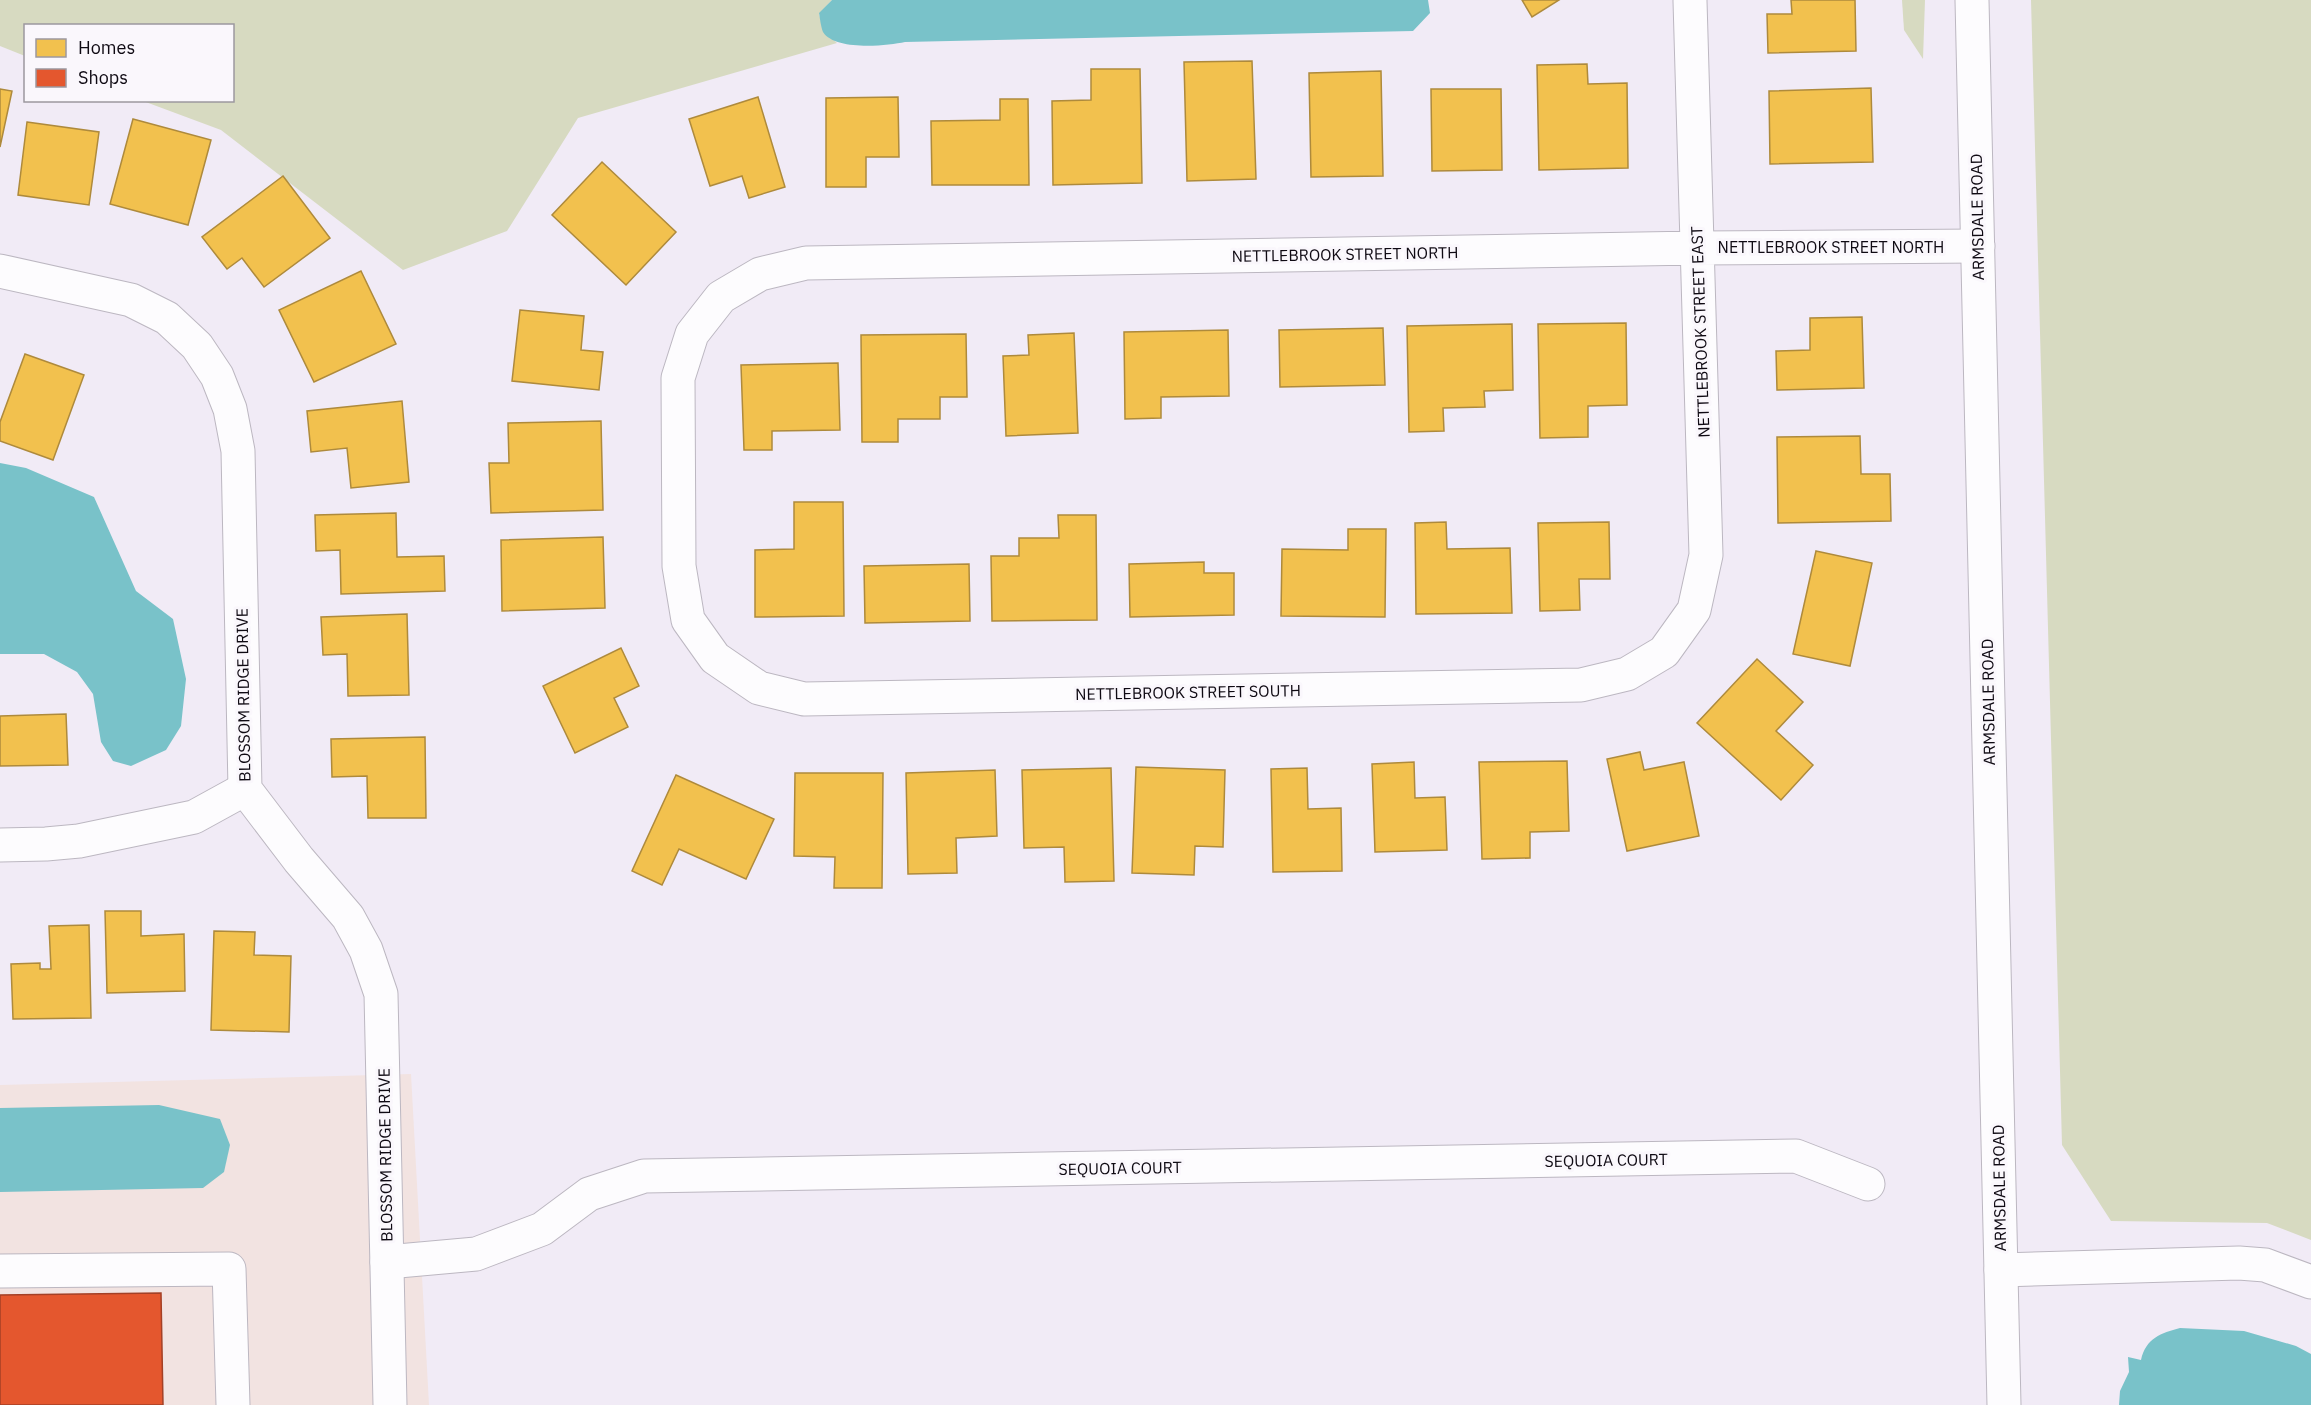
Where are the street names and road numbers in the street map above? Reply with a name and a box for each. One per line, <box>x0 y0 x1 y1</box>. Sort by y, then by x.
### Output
street label: ARMSDALE ROAD <box>1966 153 1988 281</box>
street label: NETTLEBROOK STREET EAST <box>1686 226 1714 438</box>
street label: NETTLEBROOK STREET NORTH <box>1718 237 1944 257</box>
street label: NETTLEBROOK STREET NORTH <box>1231 242 1459 266</box>
street label: BLOSSOM RIDGE DRIVE <box>231 608 255 782</box>
street label: ARMSDALE ROAD <box>1977 638 1999 766</box>
street label: NETTLEBROOK STREET SOUTH <box>1075 680 1301 704</box>
street label: BLOSSOM RIDGE DRIVE <box>373 1068 397 1242</box>
street label: ARMSDALE ROAD <box>1988 1124 2010 1252</box>
street label: SEQUOIA COURT <box>1544 1149 1668 1171</box>
street label: SEQUOIA COURT <box>1058 1157 1182 1179</box>

